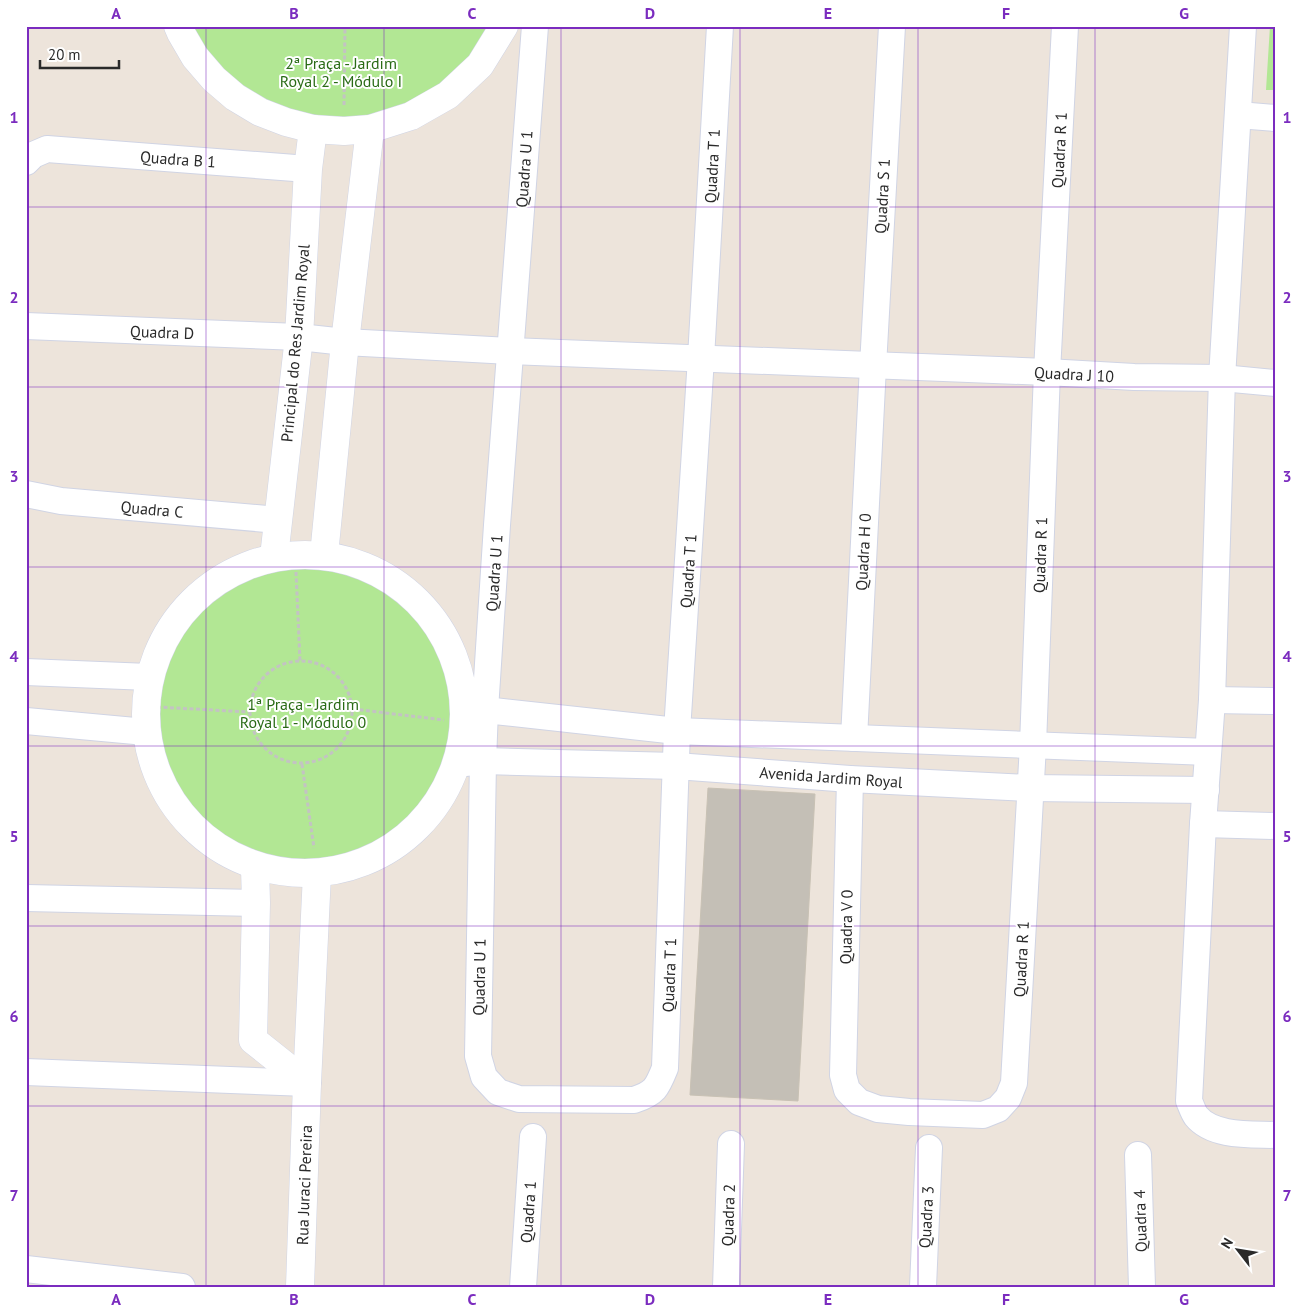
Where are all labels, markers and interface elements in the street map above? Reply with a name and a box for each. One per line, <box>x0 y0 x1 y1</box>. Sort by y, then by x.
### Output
text: A <box>111 3 121 23</box>
text: B <box>289 3 299 23</box>
text: C <box>468 3 477 23</box>
text: D <box>645 3 655 23</box>
text: E <box>824 3 832 23</box>
text: F <box>1002 3 1010 23</box>
text: G <box>1179 3 1189 23</box>
scale bar <box>40 38 119 70</box>
text: 20 m <box>48 45 81 64</box>
park label: 2ª Praça - Jardim Royal 2 - Módulo I <box>280 53 402 91</box>
text: 1 <box>9 107 19 127</box>
text: 1 <box>1282 107 1292 127</box>
street label: Quadra R 1 <box>1047 111 1071 189</box>
street label: Quadra T 1 <box>700 128 724 204</box>
street label: Quadra U 1 <box>511 130 537 208</box>
street label: Quadra B 1 <box>139 146 217 172</box>
street label: Quadra S 1 <box>870 158 894 234</box>
street label: Principal do Res Jardim Royal <box>276 243 314 443</box>
text: 2 <box>9 287 19 307</box>
text: 2 <box>1282 287 1292 307</box>
street label: Quadra D <box>130 321 194 343</box>
street label: Quadra J 10 <box>1033 362 1115 386</box>
text: 3 <box>9 466 19 486</box>
text: 3 <box>1282 466 1292 486</box>
street label: Quadra C <box>120 496 184 522</box>
street label: Quadra H 0 <box>851 513 875 591</box>
street label: Quadra R 1 <box>1029 517 1051 593</box>
street label: Quadra T 1 <box>675 533 701 609</box>
street label: Quadra U 1 <box>481 534 507 612</box>
text: 4 <box>9 646 19 666</box>
text: 4 <box>1282 646 1292 666</box>
park label: 1ª Praça - Jardim Royal 1 - Módulo 0 <box>240 694 367 732</box>
street label: Avenida Jardim Royal <box>759 762 904 792</box>
text: 5 <box>9 826 19 846</box>
text: 5 <box>1282 826 1292 846</box>
street label: Quadra V 0 <box>835 889 857 965</box>
street label: Quadra R 1 <box>1009 920 1033 998</box>
street label: Quadra T 1 <box>658 937 680 1013</box>
street label: Quadra U 1 <box>468 938 490 1016</box>
text: 6 <box>9 1006 19 1026</box>
text: 6 <box>1282 1006 1292 1026</box>
street label: Rua Juraci Pereira <box>292 1125 316 1245</box>
street label: Quadra 1 <box>516 1180 540 1244</box>
street label: Quadra 2 <box>717 1183 739 1247</box>
text: 7 <box>9 1185 19 1205</box>
street label: Quadra 3 <box>914 1185 938 1249</box>
text: 7 <box>1282 1185 1292 1205</box>
street label: Quadra 4 <box>1129 1189 1151 1253</box>
north arrow <box>1214 1226 1264 1276</box>
text: N <box>1217 1235 1237 1252</box>
text: A <box>111 1289 121 1309</box>
text: B <box>289 1289 299 1309</box>
text: C <box>468 1289 477 1309</box>
text: D <box>645 1289 655 1309</box>
text: E <box>824 1289 832 1309</box>
text: F <box>1002 1289 1010 1309</box>
text: G <box>1179 1289 1189 1309</box>

